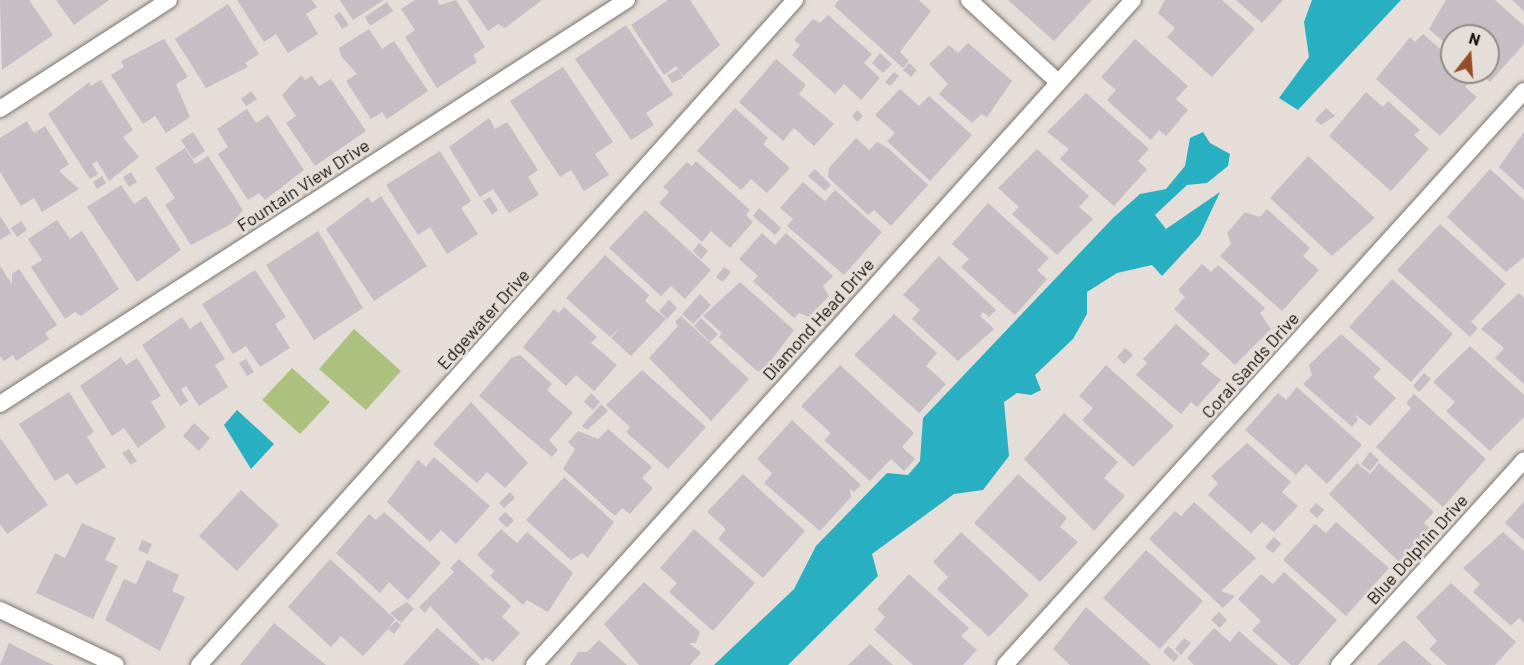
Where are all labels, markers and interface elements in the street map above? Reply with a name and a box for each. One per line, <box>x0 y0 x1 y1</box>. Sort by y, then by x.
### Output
north arrow <box>1440 24 1500 84</box>
text: N <box>1467 28 1483 49</box>
street label: Fountain View Drive <box>233 134 373 236</box>
street label: Diamond Head Drive <box>758 254 878 384</box>
street label: Edgewater Drive <box>432 264 534 374</box>
street label: Coral Sands Drive <box>1197 307 1303 423</box>
street label: Blue Dolphin Drive <box>1362 489 1472 609</box>

